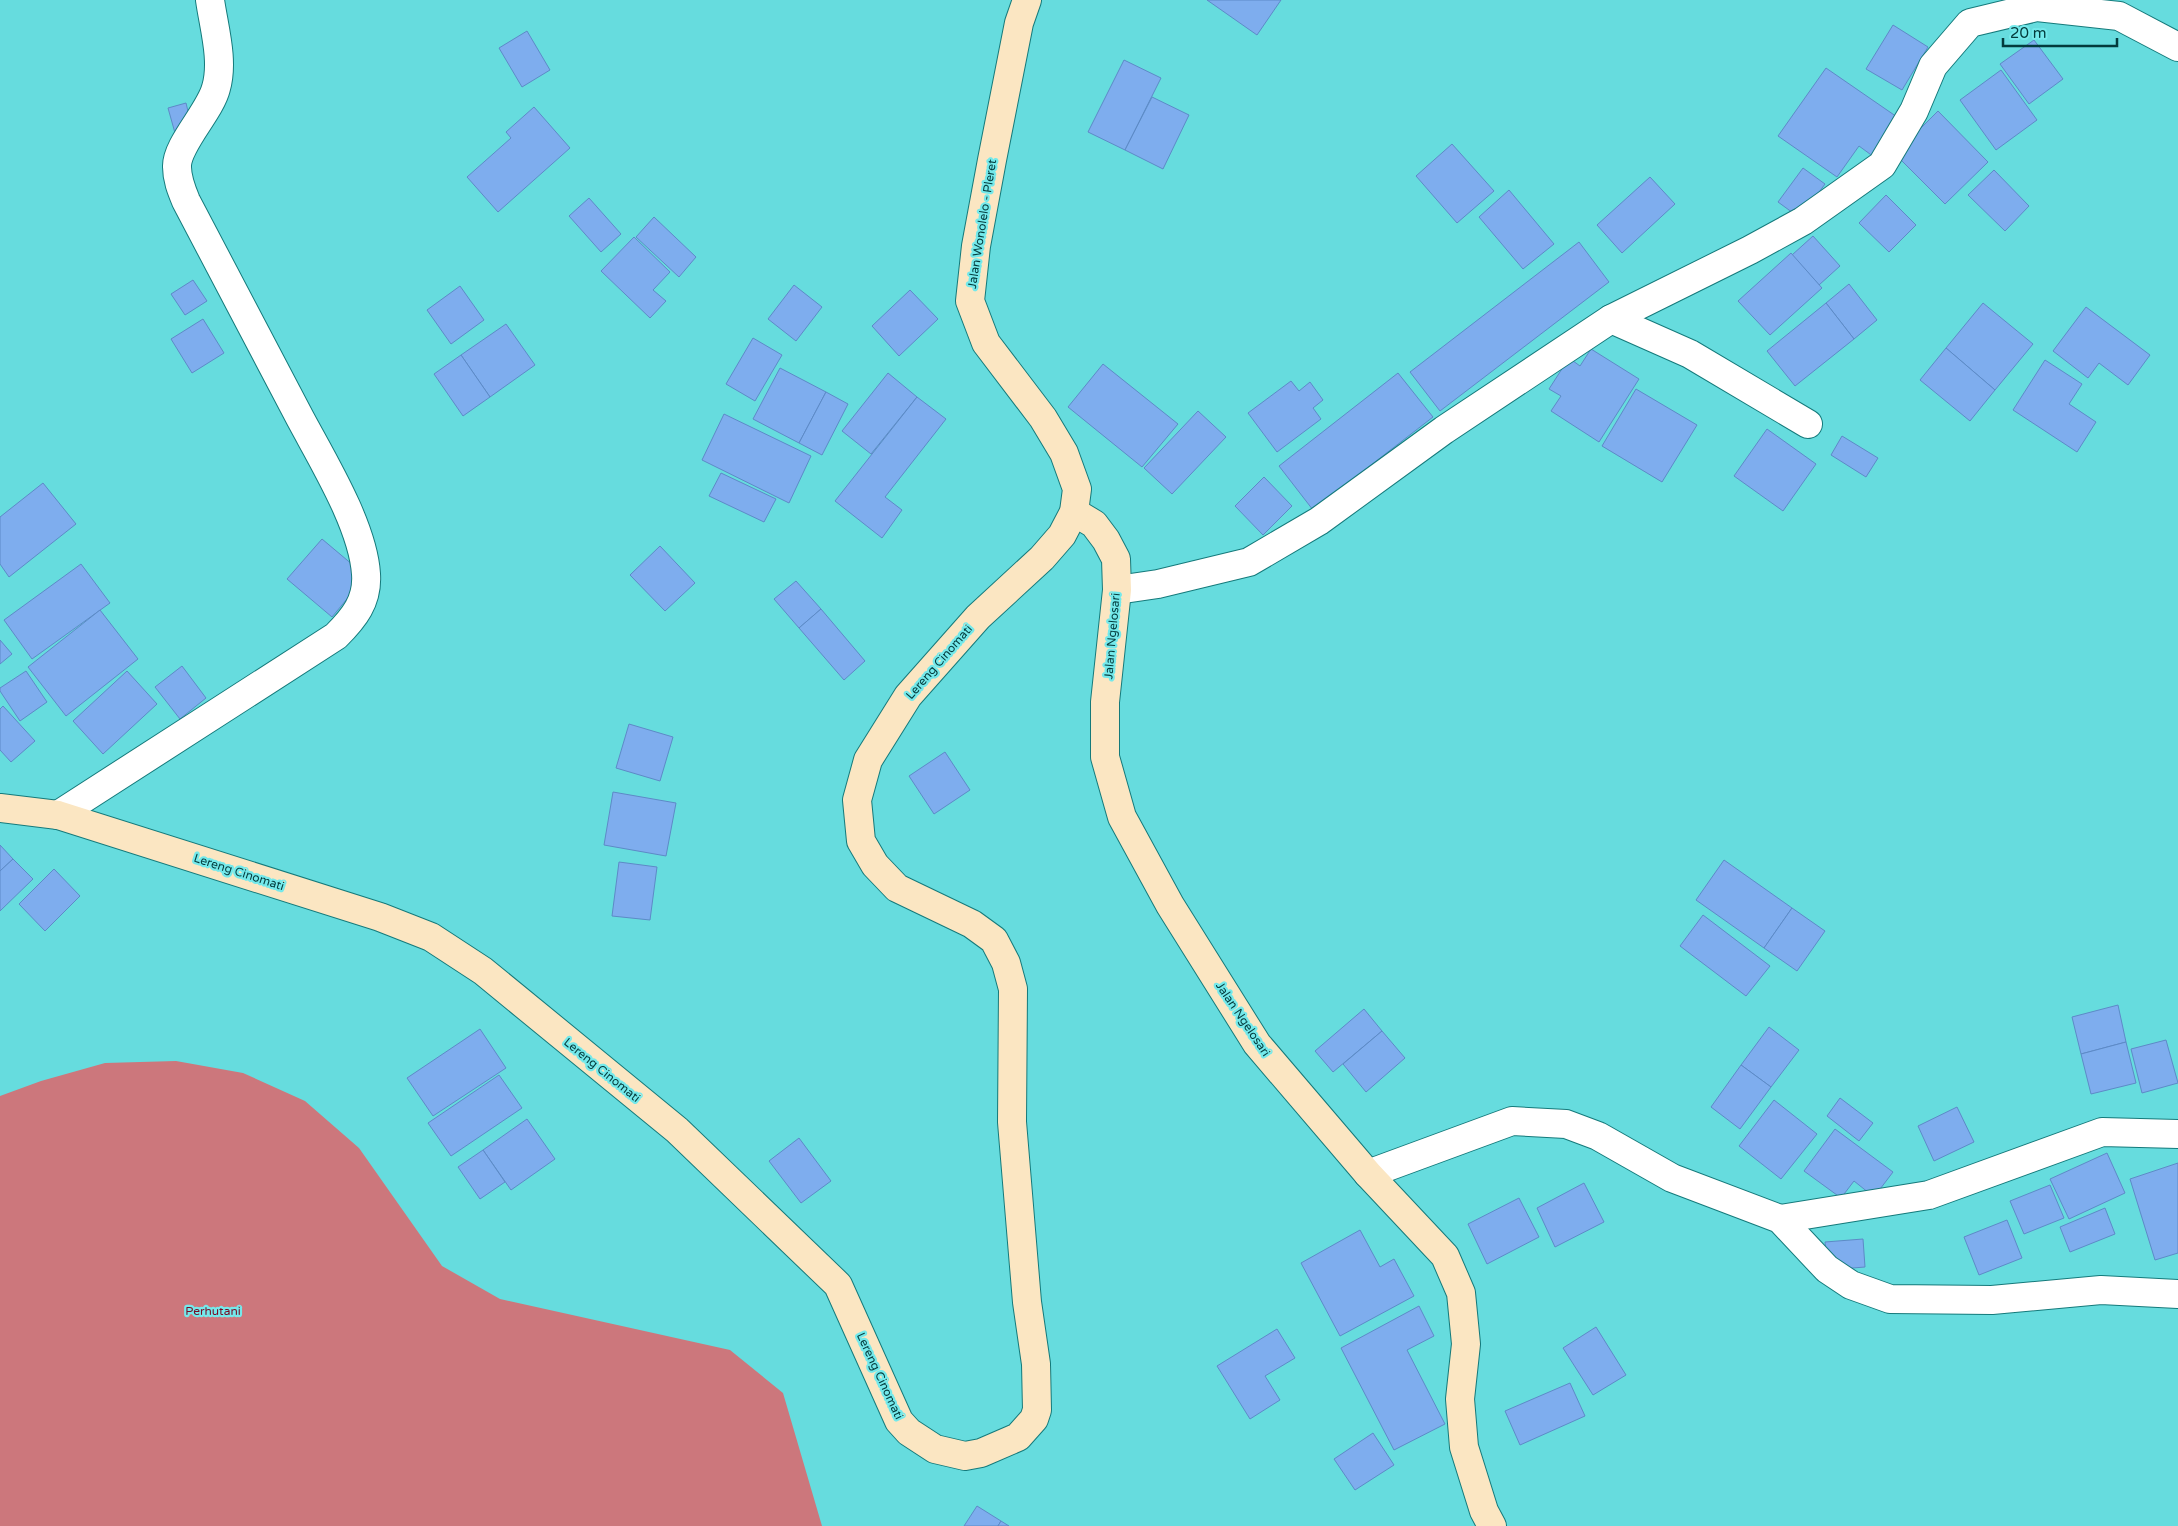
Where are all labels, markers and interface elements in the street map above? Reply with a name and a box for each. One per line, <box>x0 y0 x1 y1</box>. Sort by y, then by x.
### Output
scale bar <box>2003 15 2117 47</box>
text: 20 m <box>2010 24 2047 42</box>
street label: Jalan Wonolelo - Pleret <box>965 158 999 290</box>
street label: Jalan Ngelosari <box>1101 592 1123 680</box>
street label: Lereng Cinomati <box>903 622 975 702</box>
street label: Lereng Cinomati <box>192 851 286 893</box>
street label: Jalan Ngelosari <box>1213 979 1273 1059</box>
street label: Lereng Cinomati <box>561 1035 643 1105</box>
park label: Perhutani <box>185 1304 241 1318</box>
street label: Lereng Cinomati <box>854 1330 906 1422</box>

